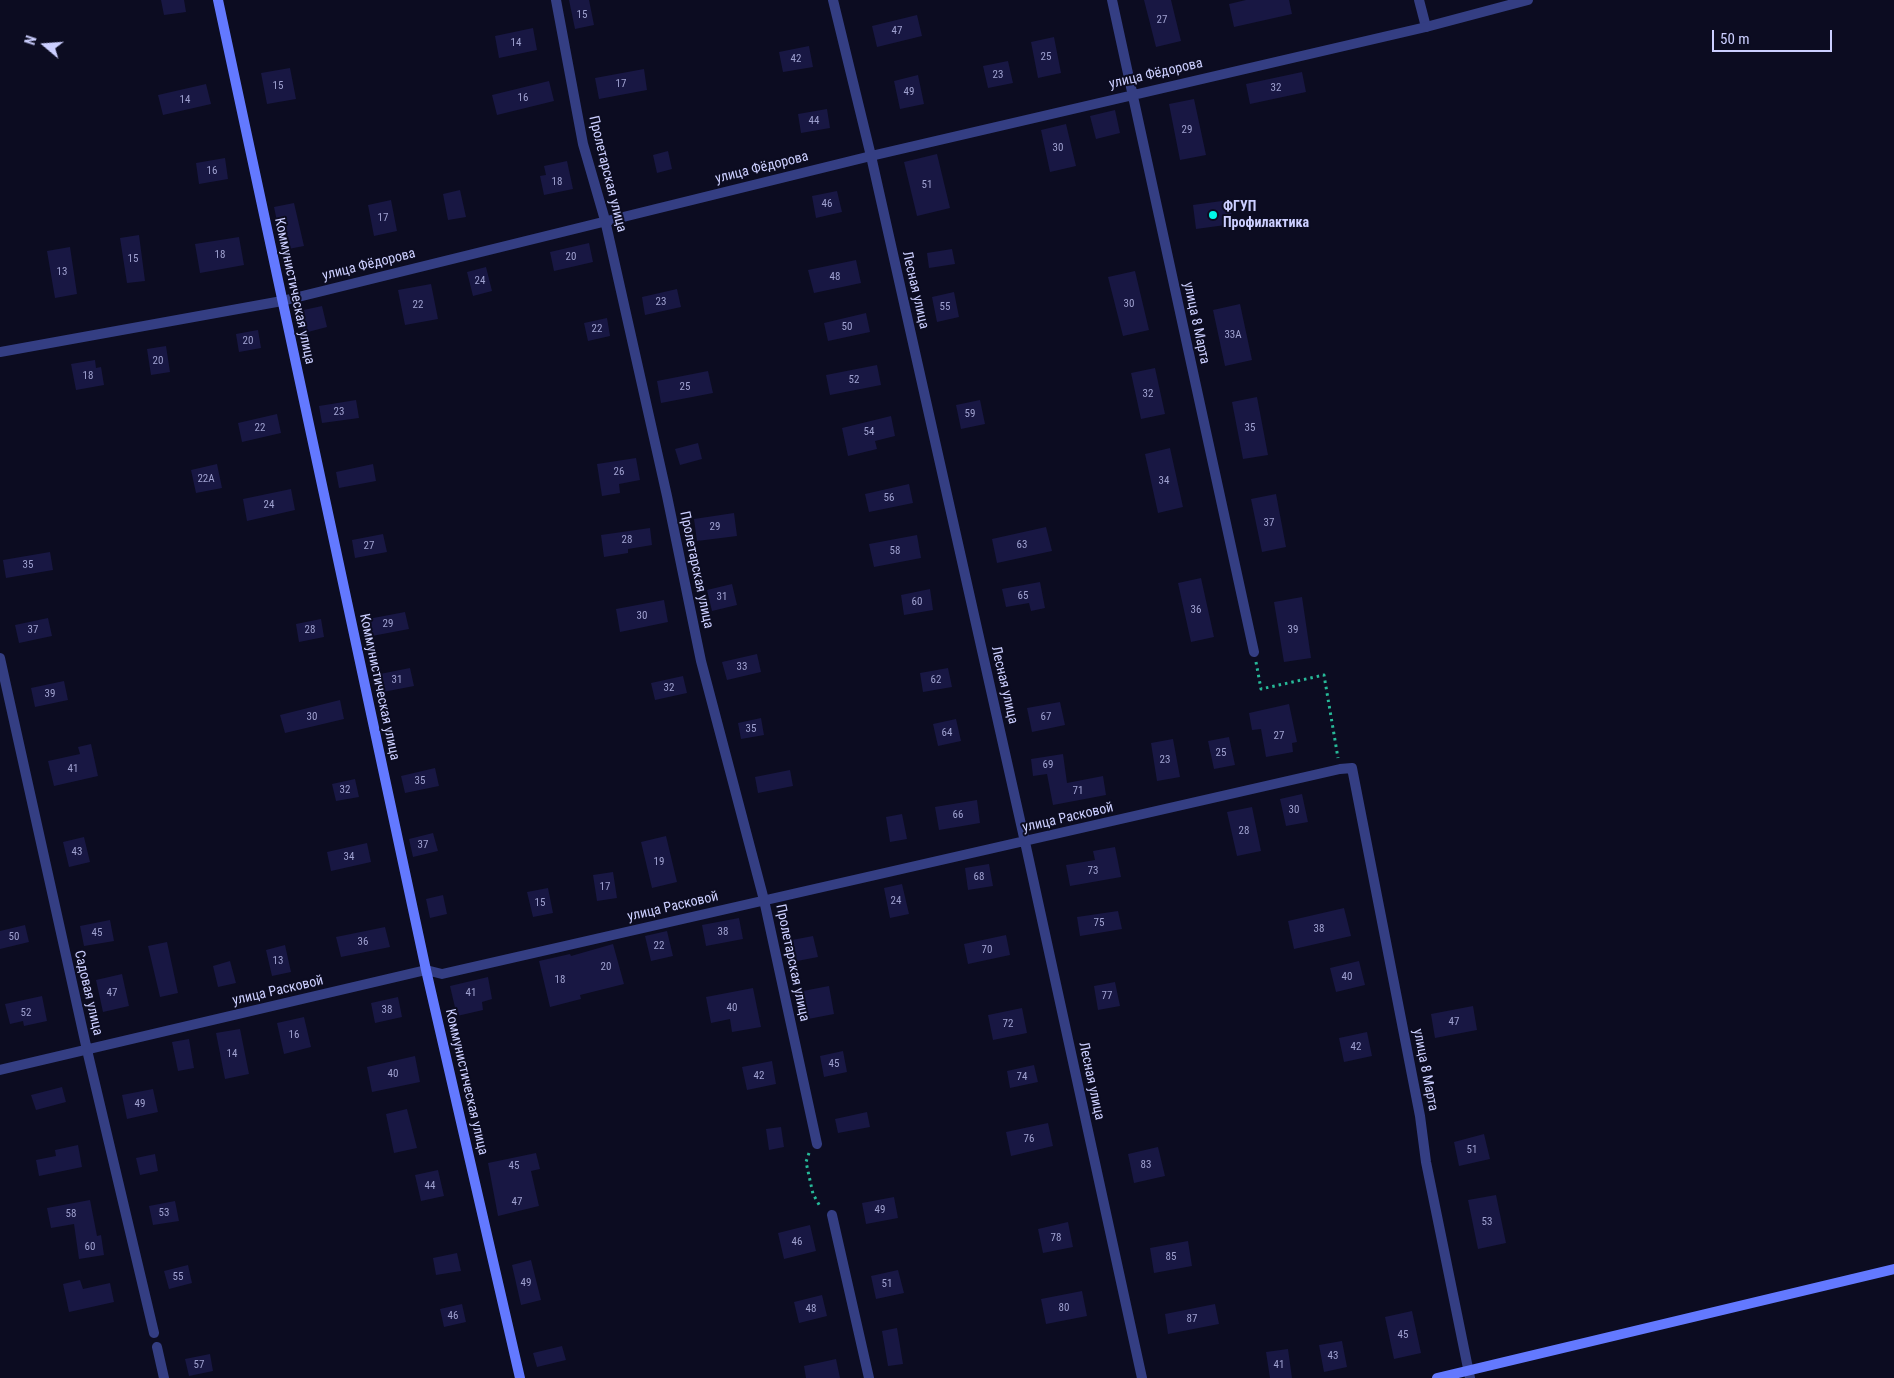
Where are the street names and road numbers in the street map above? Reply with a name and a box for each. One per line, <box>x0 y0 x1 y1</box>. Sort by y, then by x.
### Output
street label: улица Фёдорова <box>1108 55 1204 93</box>
street label: Пролетарская улица <box>584 114 630 234</box>
street label: улица Фёдорова <box>714 148 810 188</box>
street label: Коммунистическая улица <box>270 216 318 366</box>
street label: улица Фёдорова <box>321 245 417 285</box>
street label: Лесная улица <box>898 249 932 331</box>
street label: улица 8 Марта <box>1179 280 1213 366</box>
street label: Пролетарская улица <box>675 510 717 630</box>
street label: Коммунистическая улица <box>355 612 403 762</box>
street label: Лесная улица <box>987 644 1021 726</box>
street label: улица Расковой <box>1021 799 1115 837</box>
street label: улица Расковой <box>626 888 720 926</box>
street label: Пролетарская улица <box>771 903 813 1023</box>
street label: Садовая улица <box>70 949 106 1037</box>
street label: улица Расковой <box>231 972 325 1010</box>
street label: Коммунистическая улица <box>441 1007 491 1157</box>
street label: улица 8 Марта <box>1409 1027 1441 1113</box>
street label: Лесная улица <box>1075 1040 1107 1122</box>

